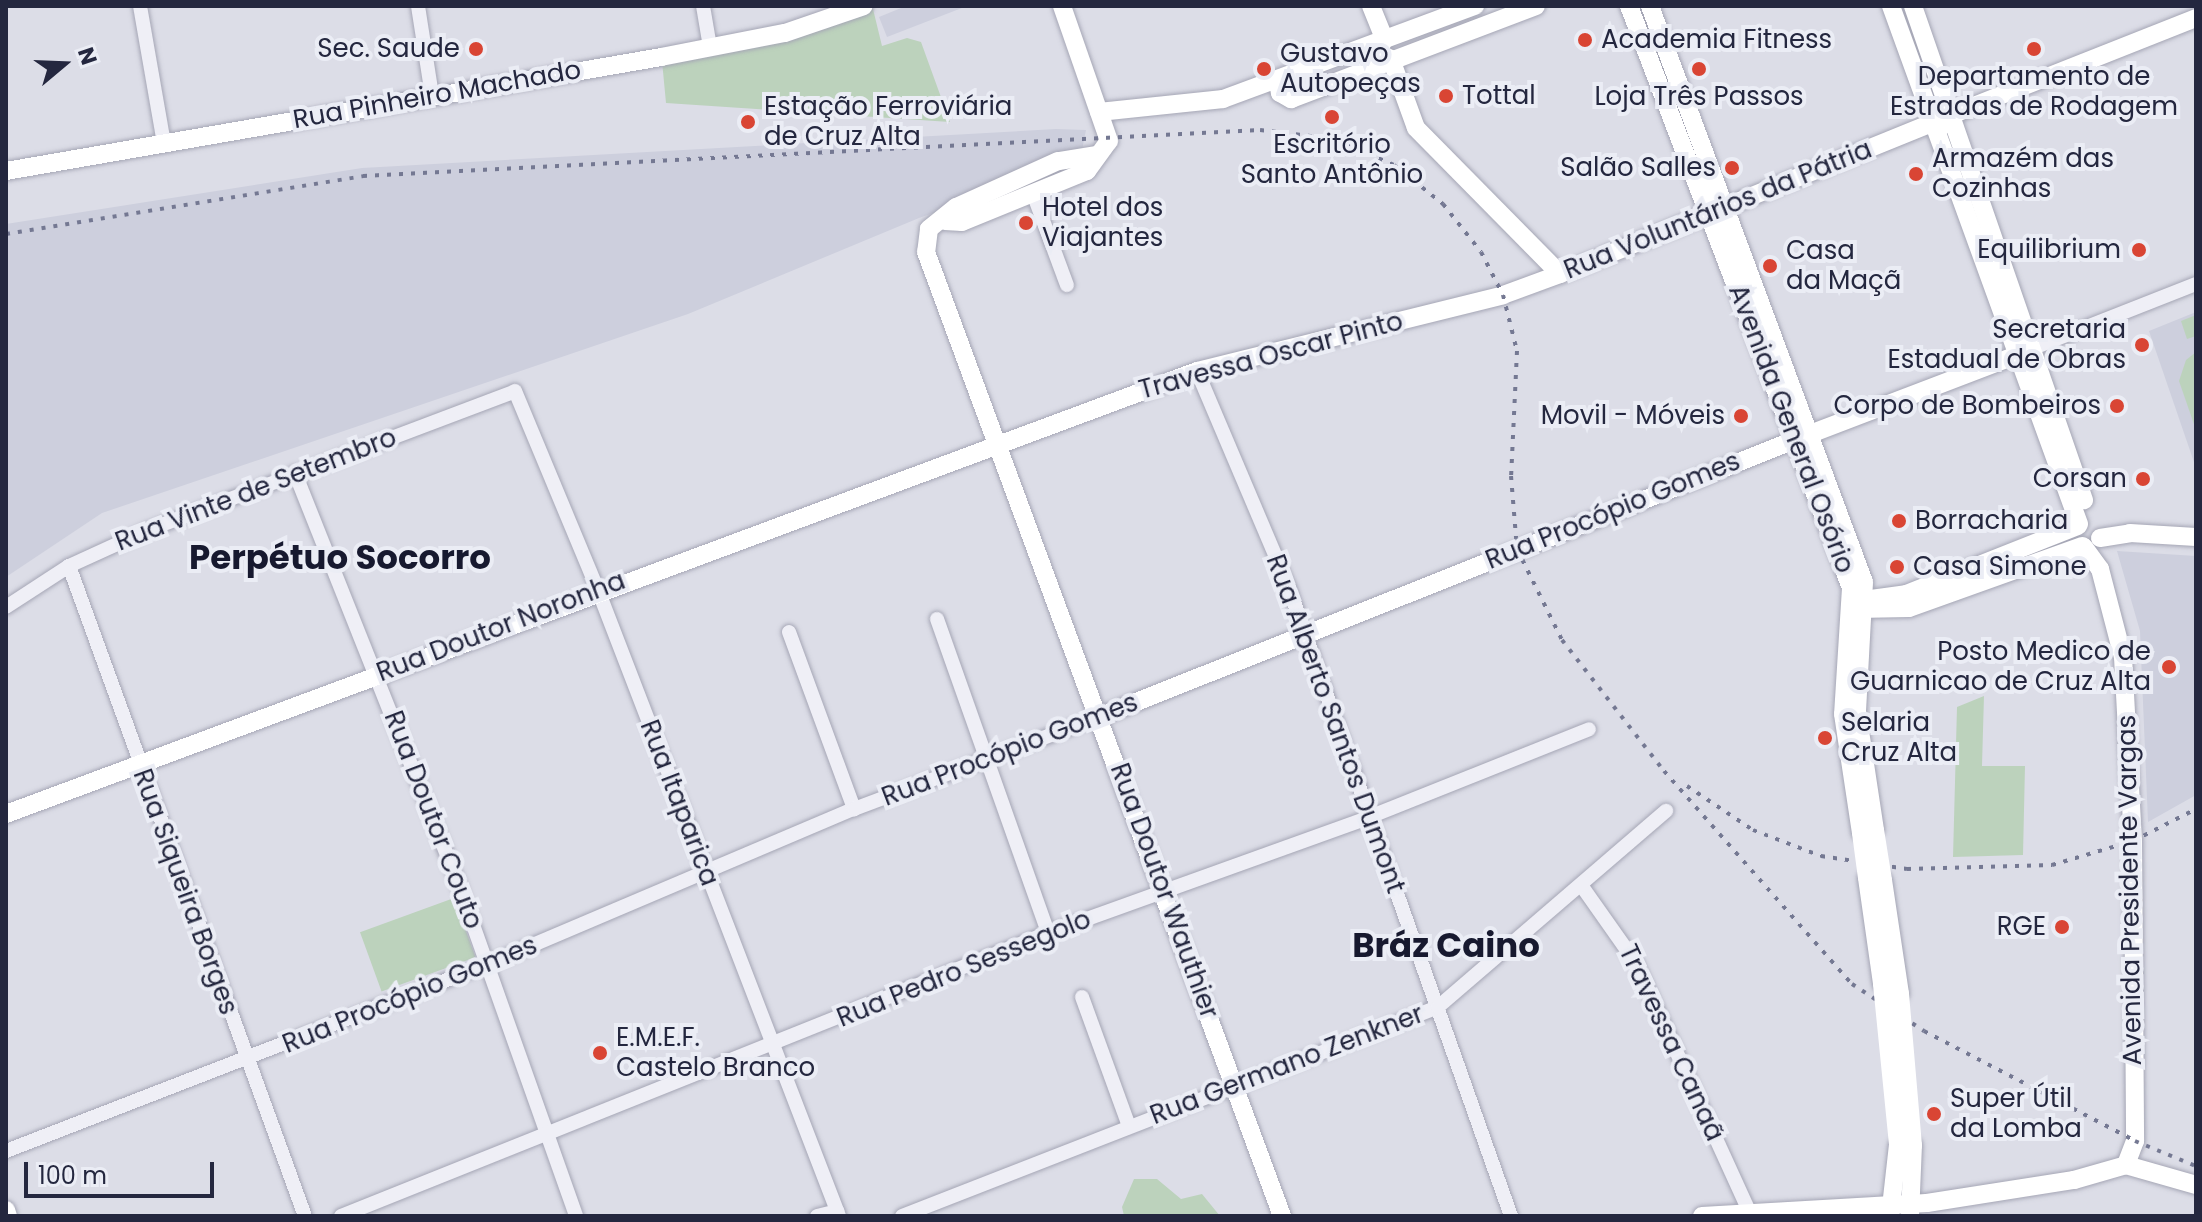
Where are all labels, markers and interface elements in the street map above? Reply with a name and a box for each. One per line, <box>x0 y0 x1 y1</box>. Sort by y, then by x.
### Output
north arrow <box>24 24 104 104</box>
place label: Academia Fitness <box>1601 24 1832 56</box>
marker: Academia Fitness <box>1576 31 1594 49</box>
place label: Sec. Saude <box>317 33 460 65</box>
place label: Gustavo Autopeças <box>1280 38 1421 100</box>
marker: Sec. Saude <box>467 40 485 58</box>
marker: Departamento de Estradas de Rodagem <box>2025 40 2043 58</box>
text: N <box>70 43 105 69</box>
street label: Rua Pinheiro Machado <box>291 54 583 136</box>
marker: Gustavo Autopeças <box>1255 60 1273 78</box>
marker: Loja Três Passos <box>1690 60 1708 78</box>
place label: Departamento de Estradas de Rodagem <box>1890 61 2178 122</box>
place label: Tottal <box>1462 80 1536 112</box>
place label: Loja Três Passos <box>1594 81 1804 113</box>
marker: Tottal <box>1437 87 1455 105</box>
place label: Estação Ferroviária de Cruz Alta <box>764 91 1012 152</box>
marker: Escritório Santo Antônio <box>1323 108 1341 126</box>
marker: Estação Ferroviária de Cruz Alta <box>739 113 757 131</box>
place label: Escritório Santo Antônio <box>1241 129 1423 190</box>
street label: Rua Voluntários da Pátria <box>1560 134 1876 286</box>
place label: Armazém das Cozinhas <box>1932 143 2114 204</box>
place label: Salão Salles <box>1560 152 1716 184</box>
marker: Salão Salles <box>1723 159 1741 177</box>
marker: Armazém das Cozinhas <box>1907 165 1925 183</box>
place label: Hotel dos Viajantes <box>1042 192 1163 254</box>
marker: Hotel dos Viajantes <box>1017 214 1035 232</box>
place label: Equilibrium <box>1977 234 2121 266</box>
place label: Casa da Maçã <box>1786 235 1901 296</box>
marker: Equilibrium <box>2128 239 2150 261</box>
marker: Casa da Maçã <box>1761 257 1779 275</box>
street label: Avenida General Osório <box>1722 280 1860 578</box>
street label: Travessa Oscar Pinto <box>1136 306 1406 406</box>
place label: Secretaria Estadual de Obras <box>1887 314 2126 376</box>
marker: Secretaria Estadual de Obras <box>2133 336 2151 354</box>
place label: Corpo de Bombeiros <box>1833 390 2101 422</box>
marker: Corpo de Bombeiros <box>2108 397 2126 415</box>
place label: Movil - Móveis <box>1541 400 1725 432</box>
marker: Movil - Móveis <box>1732 407 1750 425</box>
street label: Rua Vinte de Setembro <box>111 422 401 558</box>
street label: Rua Procópio Gomes <box>1481 446 1745 576</box>
place label: Corsan <box>2033 463 2127 495</box>
marker: Corsan <box>2134 470 2152 488</box>
place label: Borracharia <box>1915 505 2068 537</box>
marker: Borracharia <box>1890 512 1908 530</box>
district label: Perpétuo Socorro <box>189 538 491 578</box>
street label: Rua Alberto Santos Dumont <box>1259 550 1411 898</box>
place label: Casa Simone <box>1913 551 2087 583</box>
marker: Casa Simone <box>1888 558 1906 576</box>
street label: Rua Doutor Noronha <box>372 565 630 689</box>
place label: Posto Medico de Guarnicao de Cruz Alta <box>1850 636 2151 698</box>
marker: Posto Medico de Guarnicao de Cruz Alta <box>2158 656 2180 678</box>
street label: Rua Procópio Gomes <box>878 687 1142 813</box>
street label: Rua Doutor Couto <box>377 707 489 933</box>
place label: Selaria Cruz Alta <box>1841 707 1957 768</box>
street label: Avenida Presidente Vargas <box>2111 714 2149 1066</box>
street label: Rua Itaparica <box>633 716 725 890</box>
marker: Selaria Cruz Alta <box>1816 729 1834 747</box>
street label: Rua Doutor Wauthier <box>1103 759 1225 1023</box>
street label: Rua Siqueira Borges <box>126 765 244 1019</box>
street label: Rua Pedro Sessegolo <box>833 904 1095 1034</box>
place label: RGE <box>1997 911 2046 943</box>
marker: RGE <box>2053 918 2071 936</box>
district label: Bráz Caino <box>1352 926 1540 966</box>
street label: Rua Procópio Gomes <box>278 930 542 1060</box>
street label: Travessa Canaã <box>1612 940 1730 1146</box>
street label: Rua Germano Zenkner <box>1146 998 1428 1132</box>
place label: E.M.E.F. Castelo Branco <box>616 1022 815 1084</box>
marker: E.M.E.F. Castelo Branco <box>591 1044 609 1062</box>
place label: Super Útil da Lomba <box>1950 1083 2082 1144</box>
marker: Super Útil da Lomba <box>1925 1105 1943 1123</box>
scale bar <box>28 1146 218 1196</box>
text: 100 m <box>38 1159 107 1192</box>

